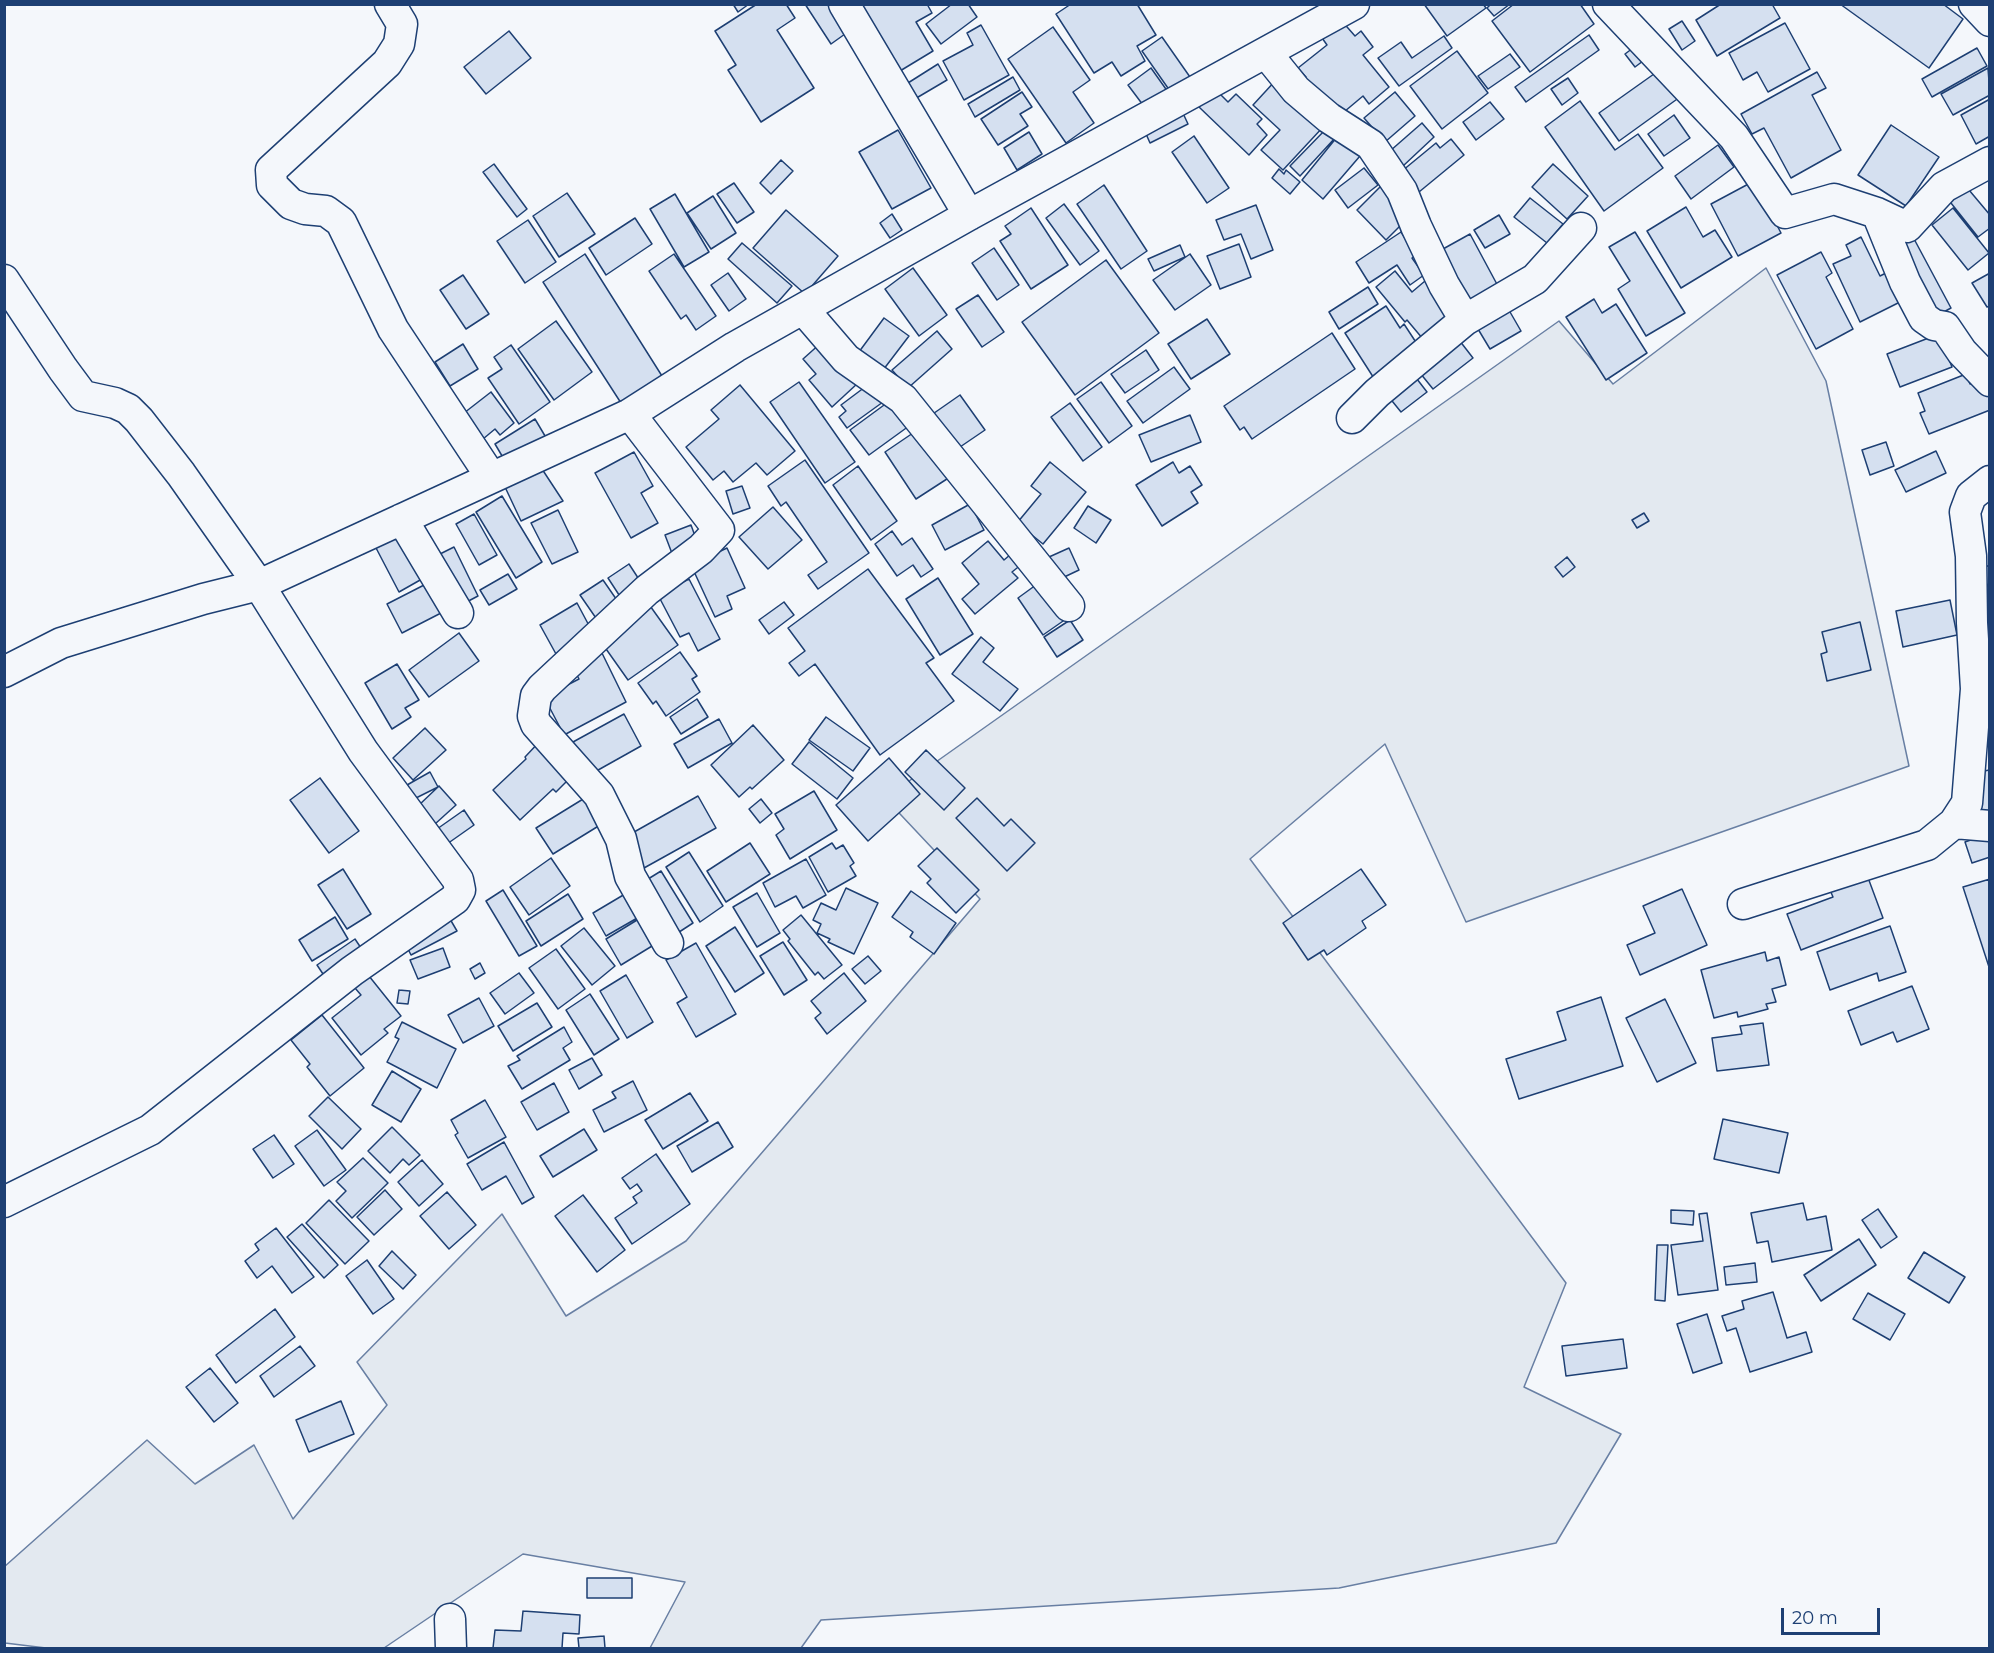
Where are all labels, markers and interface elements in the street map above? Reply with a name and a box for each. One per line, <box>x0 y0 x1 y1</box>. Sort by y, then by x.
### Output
scale bar <box>1784 1596 1883 1634</box>
text: 20 m <box>1792 1607 1838 1629</box>

